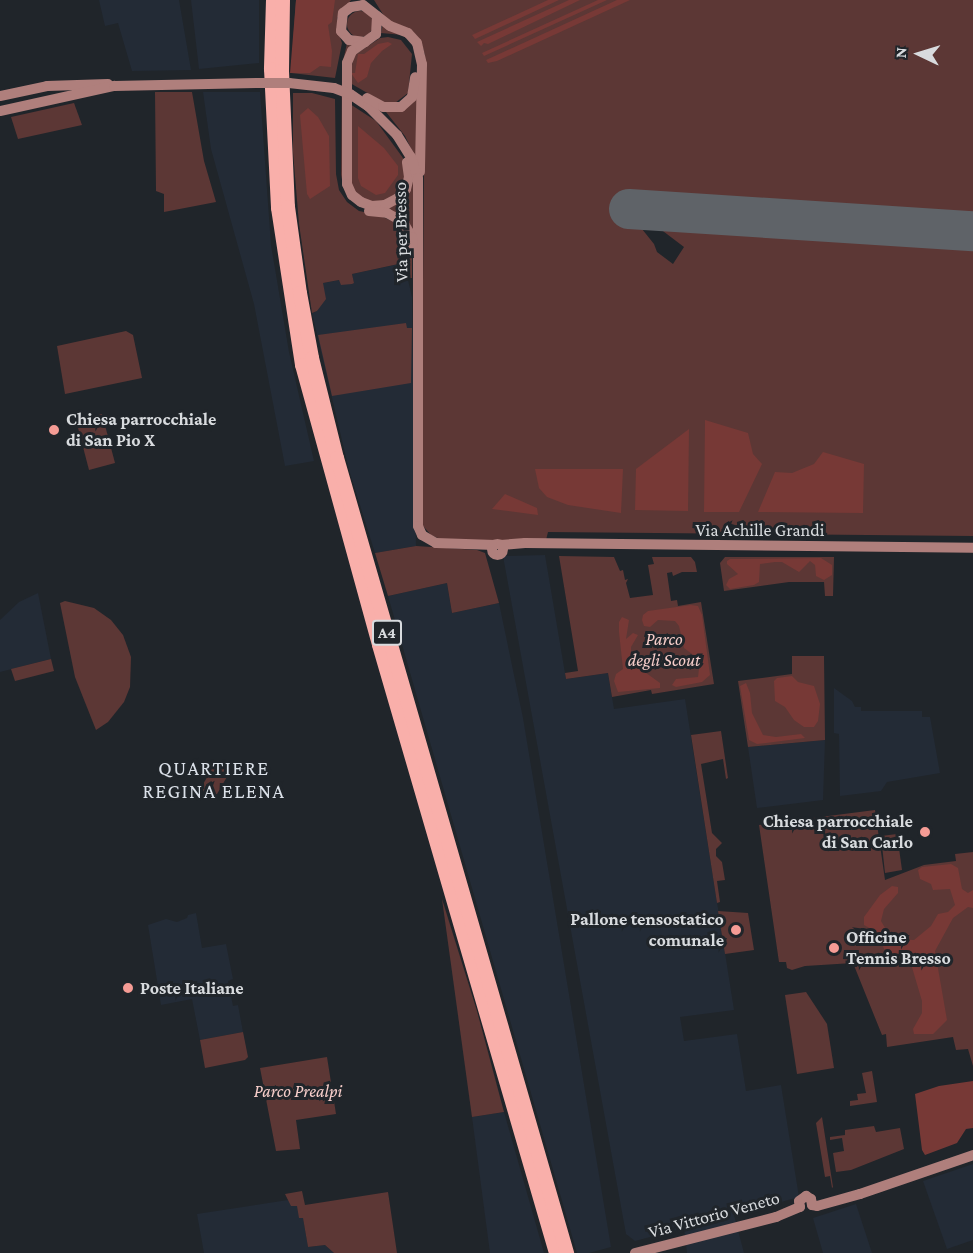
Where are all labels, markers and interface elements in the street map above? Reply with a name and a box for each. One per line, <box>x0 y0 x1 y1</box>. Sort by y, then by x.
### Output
north arrow <box>889 24 949 84</box>
text: N <box>892 47 909 59</box>
street label: Via per Bresso <box>389 182 413 282</box>
place label: Chiesa parrocchiale di San Pio X <box>66 409 216 452</box>
marker: Chiesa parrocchiale di San Pio X <box>47 423 61 437</box>
street label: Via Achille Grandi <box>696 519 824 541</box>
road number: A4 <box>372 620 402 646</box>
park label: Parco degli Scout <box>628 629 700 672</box>
district label: QUARTIERE REGINA ELENA <box>143 756 285 803</box>
place label: Chiesa parrocchiale di San Carlo <box>763 811 913 854</box>
marker: Chiesa parrocchiale di San Carlo <box>918 825 932 839</box>
place label: Pallone tensostatico comunale <box>570 909 724 952</box>
marker: Pallone tensostatico comunale <box>729 923 743 937</box>
place label: Officine Tennis Bresso <box>846 927 951 970</box>
marker: Officine Tennis Bresso <box>827 941 841 955</box>
place label: Poste Italiane <box>140 977 244 999</box>
marker: Poste Italiane <box>121 981 135 995</box>
park label: Parco Prealpi <box>254 1080 342 1102</box>
street label: Via Vittorio Veneto <box>646 1187 782 1243</box>

